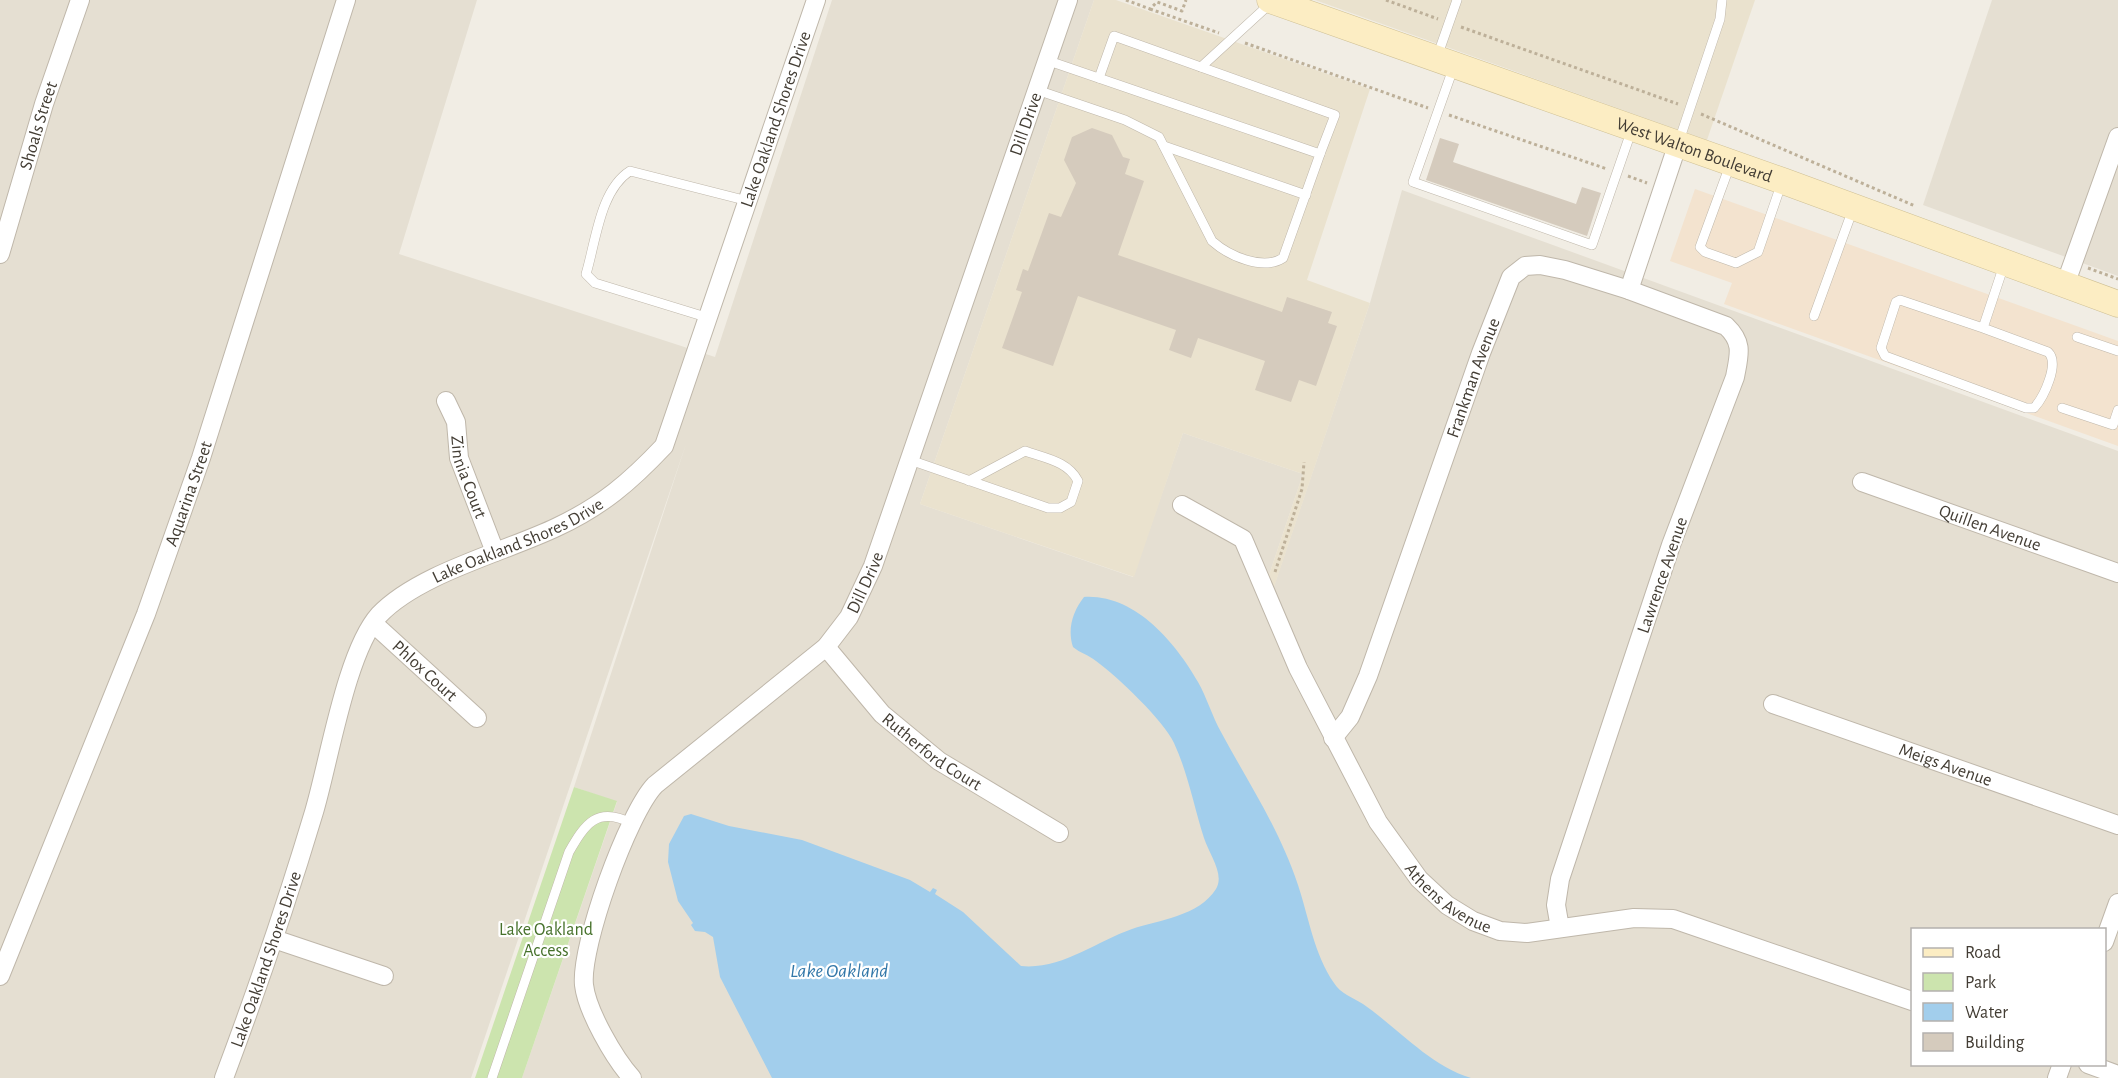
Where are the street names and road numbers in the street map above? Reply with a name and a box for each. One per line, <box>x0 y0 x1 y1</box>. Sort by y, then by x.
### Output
street label: Lake Oakland Shores Drive <box>738 29 815 210</box>
street label: Shoals Street <box>17 79 61 172</box>
street label: Dill Drive <box>1007 90 1045 158</box>
street label: West Walton Boulevard <box>1614 115 1774 186</box>
street label: Frankman Avenue <box>1444 316 1504 440</box>
street label: Zinnia Court <box>447 435 489 521</box>
street label: Aquarina Street <box>163 439 216 549</box>
street label: Lake Oakland Shores Drive <box>430 495 607 587</box>
street label: Quillen Avenue <box>1936 502 2043 555</box>
street label: Lawrence Avenue <box>1635 515 1691 636</box>
street label: Dill Drive <box>844 550 887 616</box>
street label: Phlox Court <box>388 637 460 705</box>
street label: Rutherford Court <box>878 710 985 794</box>
street label: Meigs Avenue <box>1896 741 1994 790</box>
street label: Athens Avenue <box>1401 860 1494 937</box>
street label: Lake Oakland Shores Drive <box>228 869 305 1050</box>

